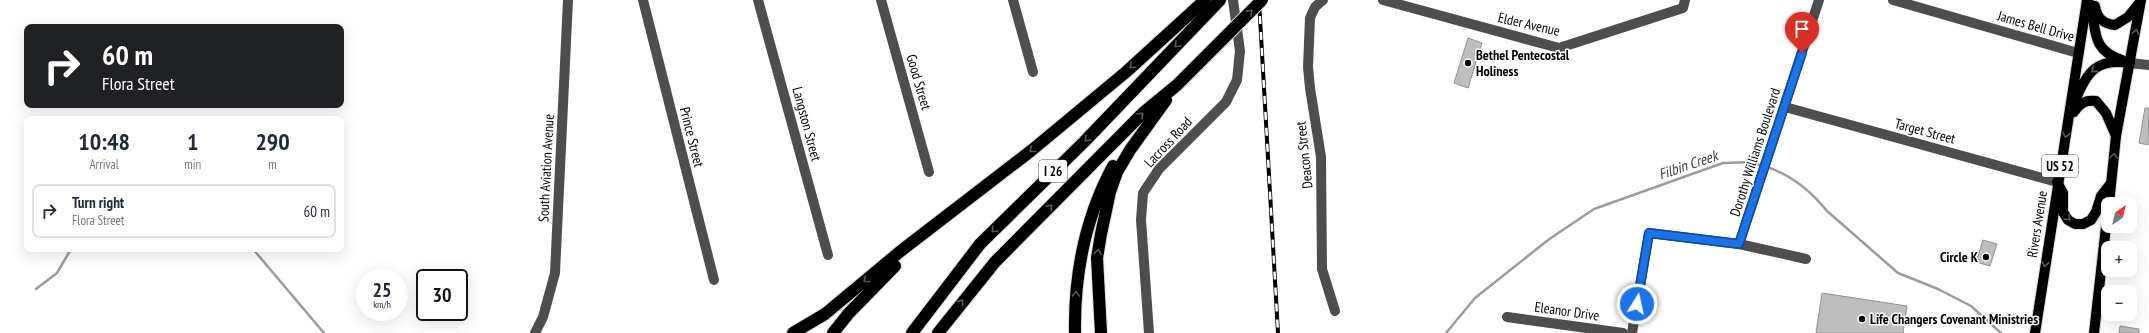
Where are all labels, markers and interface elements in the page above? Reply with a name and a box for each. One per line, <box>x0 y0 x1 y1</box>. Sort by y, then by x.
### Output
street label: James Bell Drive <box>1995 6 2077 46</box>
street label: Elder Avenue <box>1496 8 1562 40</box>
one-way arrow <box>1245 9 1253 16</box>
pin <box>1785 12 1819 53</box>
icon: arrive <box>1791 18 1813 40</box>
one-way arrow <box>2131 29 2140 35</box>
text: 60 m <box>102 36 153 73</box>
icon: right <box>36 40 88 92</box>
one-way arrow <box>1174 40 1181 48</box>
place label: Bethel Pentecostal Holiness <box>1476 46 1570 80</box>
street label: Good Street <box>902 52 936 112</box>
marker: Bethel Pentecostal Holiness <box>1463 58 1473 68</box>
one-way arrow <box>1129 62 1137 69</box>
one-way arrow <box>2091 65 2099 72</box>
text: Flora Street <box>102 72 175 95</box>
street label: Langston Street <box>788 85 826 163</box>
street label: Dorothy Williams Boulevard <box>1726 86 1784 218</box>
street label: Prince Street <box>676 105 708 169</box>
one-way arrow <box>1136 112 1144 119</box>
street label: South Aviation Avenue <box>534 113 558 222</box>
street label: Lacross Road <box>1140 113 1196 171</box>
street label: Target Street <box>1893 114 1957 148</box>
street label: Deacon Street <box>1291 120 1316 190</box>
text: 10:48 <box>78 126 130 157</box>
text: 1 <box>187 126 198 157</box>
text: 290 <box>255 126 290 157</box>
one-way arrow <box>2062 132 2070 138</box>
one-way arrow <box>1084 134 1091 142</box>
one-way arrow <box>1030 145 1037 152</box>
water label: Filbin Creek <box>1656 145 1722 183</box>
one-way arrow <box>2109 153 2118 159</box>
road number: US 52 <box>2042 155 2078 177</box>
text: Arrival <box>89 156 119 173</box>
text: min <box>184 156 201 173</box>
text: m <box>268 156 277 173</box>
road number: I 26 <box>1039 160 1067 182</box>
street label: Rivers Avenue <box>2023 189 2051 259</box>
text: Turn right <box>72 193 124 212</box>
north arrow <box>2101 197 2137 233</box>
map controls <box>2101 197 2137 321</box>
icon: right <box>38 200 60 222</box>
text: 60 m <box>304 202 330 221</box>
one-way arrow <box>1045 204 1052 212</box>
text: Flora Street <box>72 212 124 229</box>
one-way arrow <box>2064 213 2071 221</box>
one-way arrow <box>991 225 999 233</box>
button: + <box>2101 241 2137 277</box>
place label: Circle K <box>1940 248 1979 266</box>
one-way arrow <box>1093 249 1102 255</box>
marker: Circle K <box>1981 252 1991 262</box>
one-way arrow <box>2041 261 2050 267</box>
speed limit sign: 30 <box>416 269 468 321</box>
one-way arrow <box>864 276 871 283</box>
text: 25 <box>372 277 392 303</box>
position arrow <box>1616 283 1658 325</box>
button: − <box>2101 285 2137 321</box>
one-way arrow <box>1071 291 1080 297</box>
text: km/h <box>373 298 391 311</box>
street label: Eleanor Drive <box>1534 298 1601 324</box>
one-way arrow <box>957 299 964 306</box>
place label: Life Changers Covenant Ministries <box>1870 310 2038 328</box>
marker: Life Changers Covenant Ministries <box>1857 314 1867 324</box>

